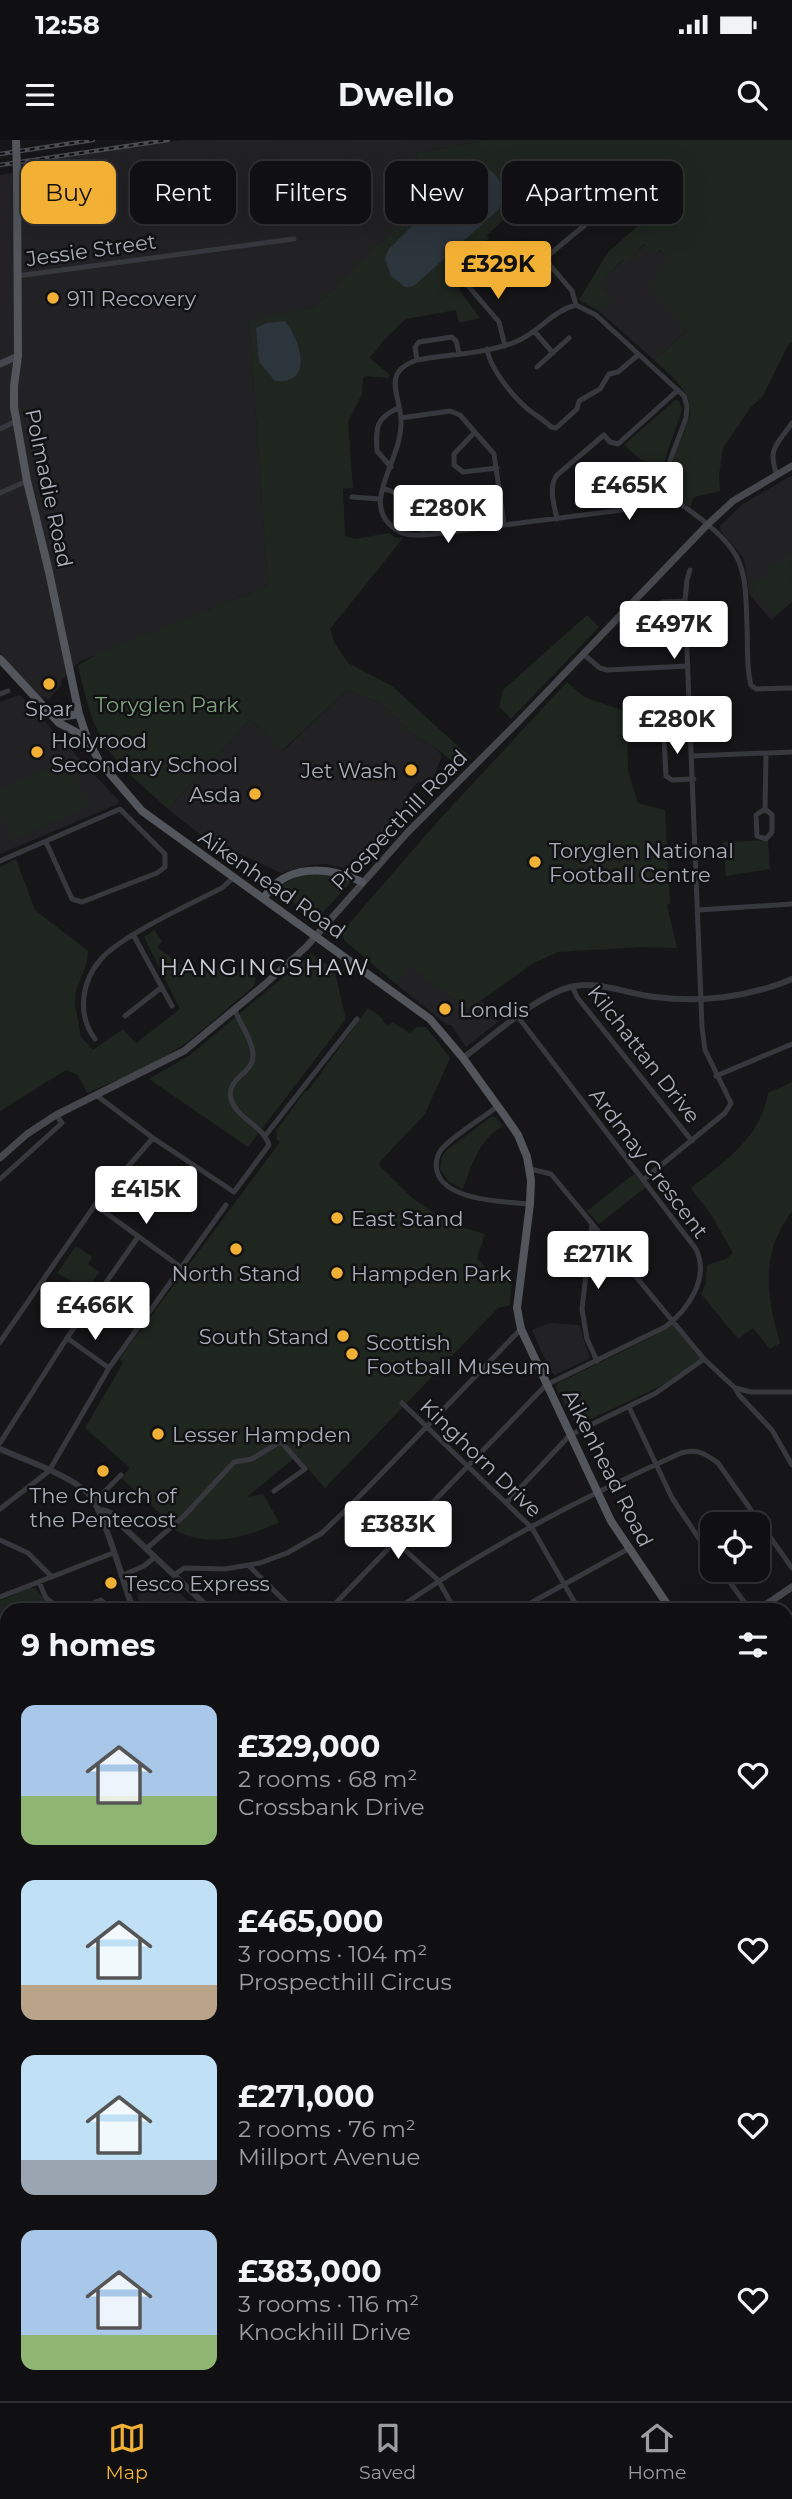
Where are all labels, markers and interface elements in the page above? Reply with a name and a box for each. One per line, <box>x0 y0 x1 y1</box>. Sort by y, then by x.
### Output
text: 12:58 <box>35 9 100 41</box>
text: Dwello <box>338 75 454 114</box>
icon: menu <box>21 76 59 114</box>
icon: search <box>733 76 771 114</box>
chip: Buy <box>21 161 116 224</box>
chip: Rent <box>130 161 236 224</box>
chip: Filters <box>250 161 371 224</box>
chip: New <box>385 161 488 224</box>
chip: Apartment <box>502 161 683 224</box>
street label: Jessie Street <box>23 229 158 272</box>
pin: £329K <box>449 242 547 301</box>
text: £329K <box>461 250 535 278</box>
place label: 911 Recovery <box>67 286 197 311</box>
marker: 911 Recovery <box>45 290 61 306</box>
street label: Polmadie Road <box>20 407 78 569</box>
pin: £465K <box>580 462 678 522</box>
text: £465K <box>591 471 667 499</box>
pin: £280K <box>399 486 497 545</box>
text: £280K <box>410 494 486 522</box>
pin: £497K <box>625 602 723 661</box>
text: £497K <box>636 610 712 638</box>
marker: Spar <box>41 676 57 692</box>
park label: Toryglen Park <box>95 692 239 717</box>
place label: Spar <box>25 696 73 721</box>
pin: £280K <box>628 696 726 756</box>
text: £280K <box>639 705 715 733</box>
place label: Holyrood Secondary School <box>51 728 238 777</box>
marker: Holyrood Secondary School <box>29 744 45 760</box>
street label: Prospecthill Road <box>326 745 472 895</box>
place label: Jet Wash <box>300 758 397 783</box>
marker: Jet Wash <box>403 762 419 778</box>
place label: Asda <box>189 782 241 807</box>
marker: Asda <box>247 786 263 802</box>
street label: Aikenhead Road <box>194 824 350 944</box>
place label: Toryglen National Football Centre <box>549 838 734 887</box>
marker: Toryglen National Football Centre <box>527 854 543 870</box>
district label: HANGINGSHAW <box>159 953 371 981</box>
street label: Kilchattan Drive <box>582 980 706 1128</box>
place label: Londis <box>459 997 529 1022</box>
marker: Londis <box>437 1001 453 1017</box>
street label: Ardmay Crescent <box>584 1083 714 1243</box>
pin: £415K <box>97 1166 195 1226</box>
text: £415K <box>111 1175 181 1203</box>
place label: East Stand <box>351 1206 463 1231</box>
marker: East Stand <box>329 1210 345 1226</box>
pin: £271K <box>549 1232 647 1291</box>
text: £271K <box>563 1240 633 1268</box>
marker: North Stand <box>228 1241 244 1257</box>
place label: North Stand <box>171 1261 301 1286</box>
place label: Hampden Park <box>351 1261 512 1286</box>
marker: Hampden Park <box>329 1265 345 1281</box>
pin: £466K <box>46 1282 144 1342</box>
text: £466K <box>57 1291 133 1319</box>
place label: South Stand <box>199 1324 329 1349</box>
marker: South Stand <box>335 1328 351 1344</box>
place label: Scottish Football Museum <box>366 1330 551 1379</box>
marker: Scottish Football Museum <box>344 1346 360 1362</box>
street label: Aikenhead Road <box>558 1385 658 1551</box>
street label: Kinghorn Drive <box>415 1394 547 1522</box>
place label: Lesser Hampden <box>172 1422 351 1447</box>
marker: Lesser Hampden <box>150 1426 166 1442</box>
marker: The Church of the Pentecost <box>95 1463 111 1479</box>
place label: The Church of the Pentecost <box>29 1483 178 1532</box>
pin: £383K <box>349 1502 447 1561</box>
text: £383K <box>361 1510 435 1538</box>
map controls <box>700 1512 770 1582</box>
button: locate <box>700 1512 770 1582</box>
place label: Tesco Express <box>125 1571 270 1596</box>
marker: Tesco Express <box>103 1575 119 1591</box>
icon: filters <box>734 1626 772 1664</box>
text: 9 homes <box>21 1627 156 1664</box>
text: £329,000 <box>238 1728 380 1765</box>
icon: home <box>77 1733 161 1817</box>
icon: heart <box>734 1756 772 1794</box>
text: 2 rooms · 68 m² <box>238 1765 417 1793</box>
text: Crossbank Drive <box>238 1793 425 1821</box>
text: £465,000 <box>238 1903 384 1940</box>
icon: home <box>77 1908 161 1992</box>
icon: heart <box>734 1931 772 1969</box>
text: 3 rooms · 104 m² <box>238 1940 427 1968</box>
text: Prospecthill Circus <box>238 1968 452 1996</box>
text: £271,000 <box>238 2078 375 2115</box>
icon: home <box>77 2083 161 2167</box>
icon: heart <box>734 2106 772 2144</box>
text: 2 rooms · 76 m² <box>238 2115 416 2143</box>
text: Millport Avenue <box>238 2143 420 2171</box>
text: £383,000 <box>238 2253 382 2290</box>
icon: home <box>77 2258 161 2342</box>
icon: heart <box>734 2281 772 2319</box>
text: 3 rooms · 116 m² <box>238 2290 419 2318</box>
text: Knockhill Drive <box>238 2318 411 2346</box>
tab: Map <box>106 2419 148 2484</box>
tab: Saved <box>359 2419 416 2484</box>
tab: Home <box>627 2419 686 2484</box>

